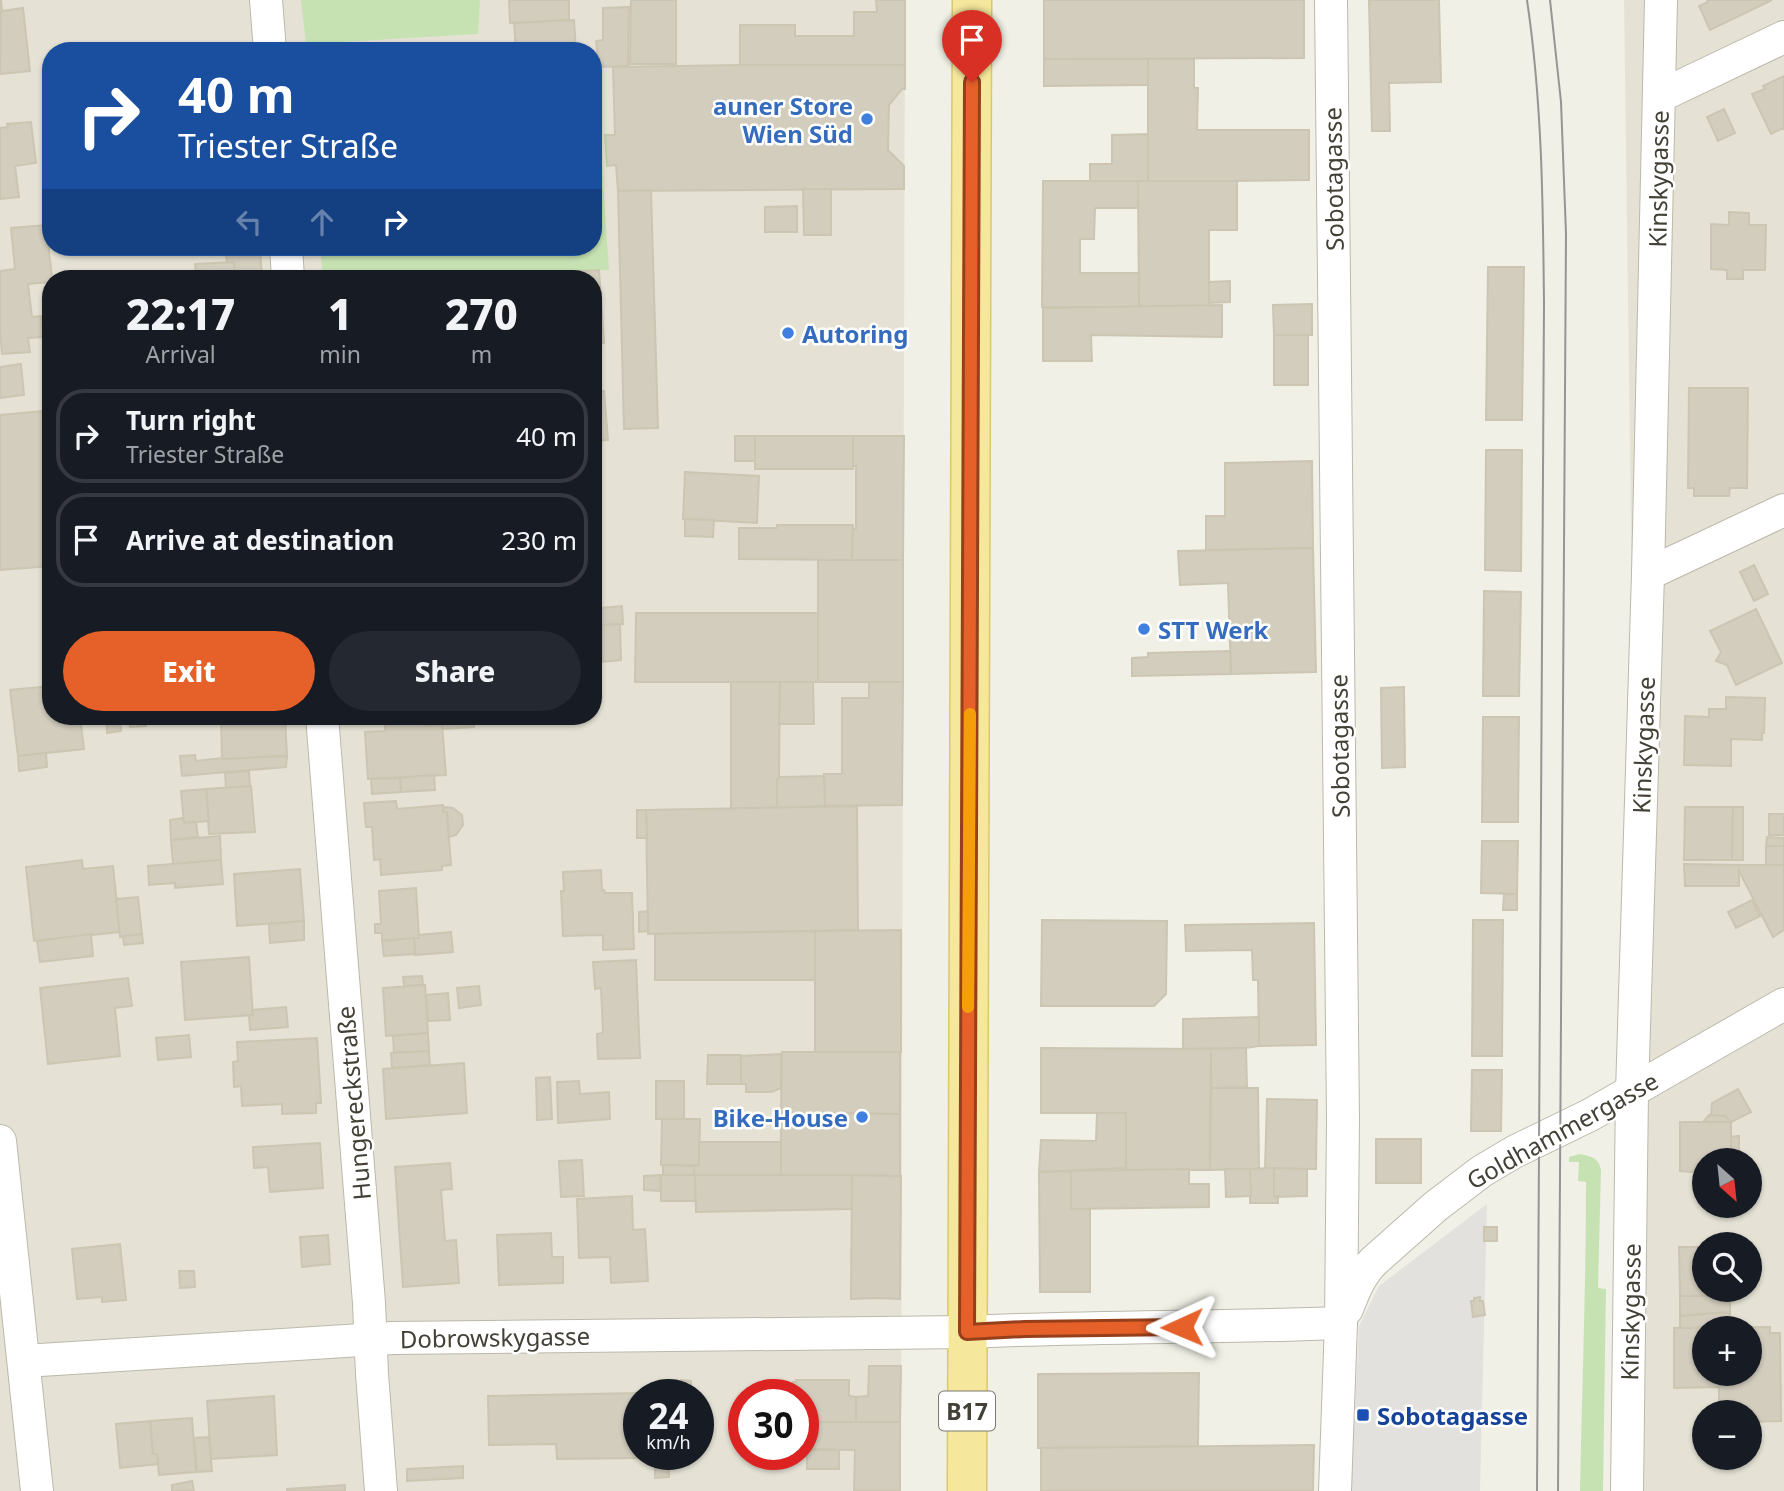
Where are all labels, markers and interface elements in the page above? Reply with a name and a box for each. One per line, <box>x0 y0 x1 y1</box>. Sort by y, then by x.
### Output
pin <box>942 10 1002 82</box>
icon: arrive <box>953 21 991 59</box>
text: 40 m <box>178 61 295 127</box>
icon: right <box>63 70 154 161</box>
place label: auner Store Wien Süd <box>713 89 853 150</box>
street label: Sobotagasse <box>1315 107 1351 251</box>
street label: Kinskygasse <box>1640 110 1676 248</box>
marker: auner Store Wien Süd <box>859 111 875 127</box>
text: Triester Straße <box>178 124 398 167</box>
icon: left <box>230 203 268 241</box>
icon: ahead <box>303 203 341 241</box>
icon: right <box>376 203 414 241</box>
text: 22:17 <box>126 285 235 342</box>
text: 1 <box>328 285 352 342</box>
text: 270 <box>445 285 518 342</box>
place label: Autoring <box>802 317 908 350</box>
marker: Autoring <box>780 325 796 341</box>
text: Arrival <box>146 338 216 370</box>
text: min <box>319 338 361 370</box>
text: m <box>471 338 492 370</box>
text: Turn right <box>126 402 256 438</box>
icon: right <box>67 417 105 455</box>
text: 40 m <box>516 418 577 454</box>
text: Triester Straße <box>126 438 284 470</box>
icon: arrive <box>67 521 105 559</box>
text: Arrive at destination <box>126 522 395 558</box>
text: 230 m <box>501 522 577 558</box>
place label: STT Werk <box>1158 613 1268 646</box>
marker: STT Werk <box>1136 621 1152 637</box>
button: Exit <box>63 631 315 711</box>
button: Share <box>329 631 581 711</box>
street label: Sobotagasse <box>1321 674 1357 818</box>
street label: Kinskygasse <box>1624 676 1662 814</box>
street label: Hungereckstraße <box>328 1005 378 1201</box>
street label: Goldhammergasse <box>1460 1064 1664 1196</box>
place label: Bike-House <box>713 1101 848 1134</box>
marker: Bike-House <box>854 1109 870 1125</box>
north arrow <box>1692 1148 1762 1218</box>
map controls <box>1692 1148 1762 1470</box>
button: search <box>1692 1232 1762 1302</box>
street label: Kinskygasse <box>1612 1243 1648 1381</box>
position arrow <box>1145 1290 1219 1364</box>
button: + <box>1692 1316 1762 1386</box>
street label: Dobrowskygasse <box>399 1319 591 1355</box>
speed limit sign: 30 <box>728 1379 819 1470</box>
text: 24 <box>648 1392 689 1439</box>
road number: B17 <box>939 1392 995 1430</box>
place label: Sobotagasse <box>1377 1399 1528 1432</box>
button: − <box>1692 1400 1762 1470</box>
marker: Sobotagasse <box>1355 1407 1371 1423</box>
text: km/h <box>646 1430 691 1454</box>

